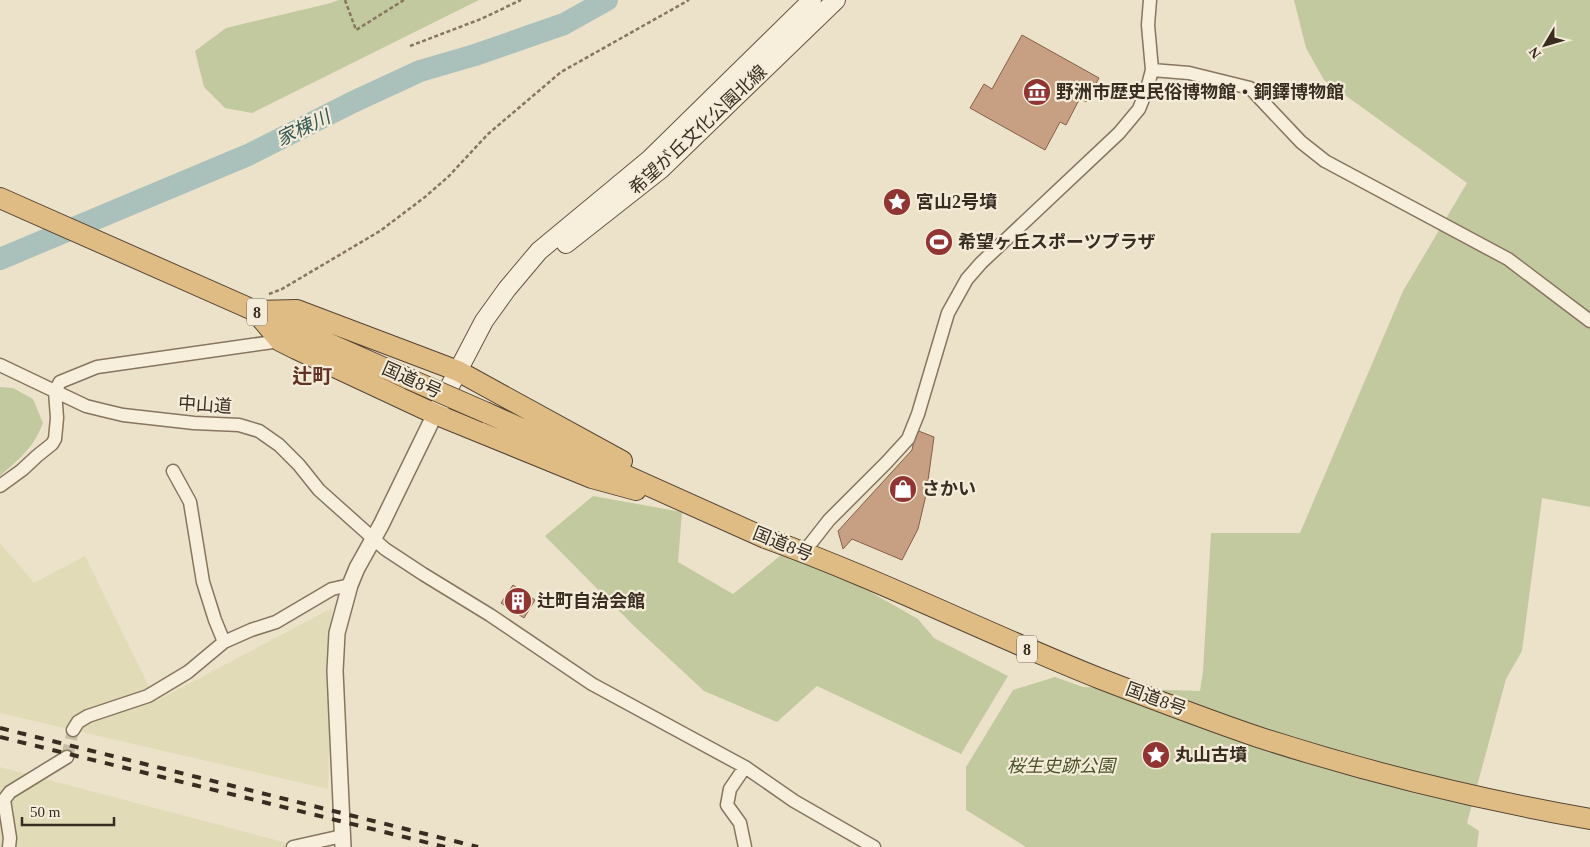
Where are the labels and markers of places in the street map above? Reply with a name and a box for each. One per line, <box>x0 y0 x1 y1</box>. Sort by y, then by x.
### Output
museum icon: 野洲市歴史民俗博物館・銅鐸博物館 <box>1022 77 1052 107</box>
place label: 野洲市歴史民俗博物館・銅鐸博物館 <box>1056 82 1344 102</box>
place icon: 宮山2号墳 <box>882 187 912 217</box>
place label: 宮山2号墳 <box>916 192 997 212</box>
sports icon: 希望ヶ丘スポーツプラザ <box>924 227 954 257</box>
place label: 希望ヶ丘スポーツプラザ <box>958 232 1156 252</box>
shop icon: さかい <box>888 474 918 504</box>
place label: さかい <box>922 479 976 499</box>
building icon: 辻町自治会館 <box>503 586 533 616</box>
place label: 辻町自治会館 <box>537 591 645 611</box>
place icon: 丸山古墳 <box>1141 740 1171 770</box>
place label: 丸山古墳 <box>1175 745 1247 765</box>

